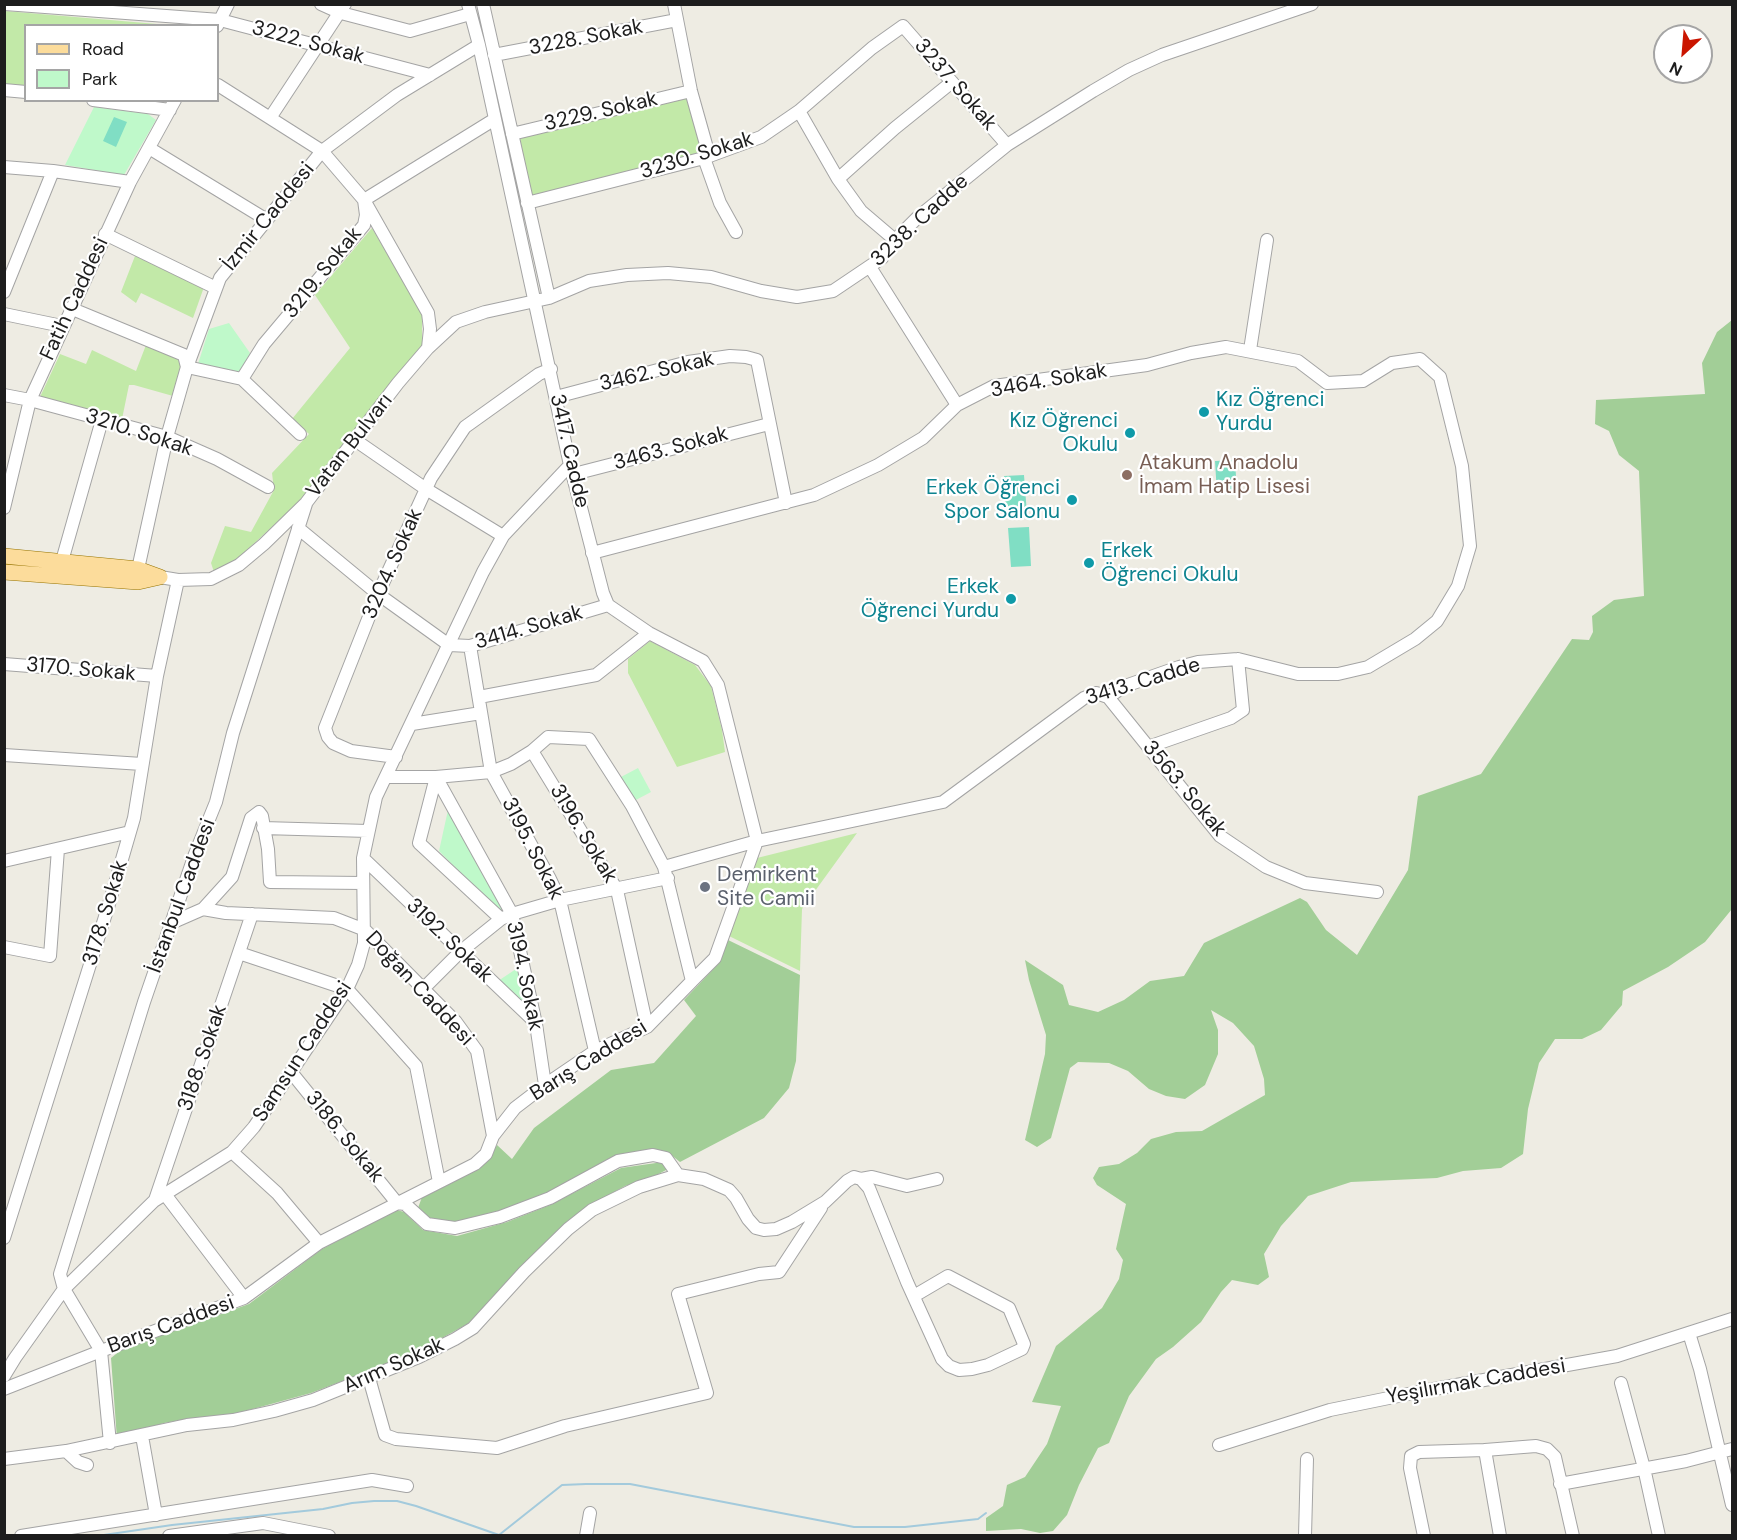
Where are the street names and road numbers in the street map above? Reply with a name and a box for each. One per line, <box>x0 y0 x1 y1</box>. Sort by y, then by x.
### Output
street label: 3228. Sokak <box>527 15 645 61</box>
street label: 3222. Sokak <box>249 16 367 70</box>
street label: 3237. Sokak <box>908 34 1002 136</box>
street label: 3229. Sokak <box>542 87 660 137</box>
street label: 3230. Sokak <box>637 127 757 185</box>
street label: İzmir Caddesi <box>218 158 320 276</box>
street label: 3238. Cadde <box>866 169 974 273</box>
street label: 3219. Sokak <box>278 222 368 324</box>
street label: Fatih Caddesi <box>35 233 115 365</box>
street label: 3462. Sokak <box>597 347 717 397</box>
street label: 3464. Sokak <box>989 358 1109 404</box>
street label: Vatan Bulvarı <box>302 389 398 503</box>
street label: 3417. Cadde <box>544 392 594 510</box>
street label: 3210. Sokak <box>82 404 196 462</box>
street label: 3463. Sokak <box>611 422 731 476</box>
street label: 3204. Sokak <box>357 505 429 623</box>
street label: 3414. Sokak <box>472 601 586 655</box>
street label: 3170. Sokak <box>25 653 137 687</box>
street label: 3413. Cadde <box>1083 653 1203 711</box>
street label: 3563. Sokak <box>1137 736 1231 842</box>
street label: 3196. Sokak <box>544 780 622 888</box>
street label: 3195. Sokak <box>495 794 569 904</box>
street label: İstanbul Caddesi <box>142 815 222 977</box>
street label: 3178. Sokak <box>78 857 134 969</box>
street label: 3192. Sokak <box>401 894 497 988</box>
street label: 3194. Sokak <box>500 919 548 1033</box>
street label: Doğan Caddesi <box>359 926 479 1052</box>
street label: Samsun Caddesi <box>248 977 358 1127</box>
street label: 3188. Sokak <box>173 1001 233 1115</box>
street label: Barış Caddesi <box>526 1015 652 1107</box>
street label: 3186. Sokak <box>299 1086 389 1188</box>
street label: Barış Caddesi <box>104 1290 238 1360</box>
street label: Arım Sokak <box>340 1333 448 1399</box>
street label: Yeşilırmak Caddesi <box>1384 1354 1568 1410</box>

